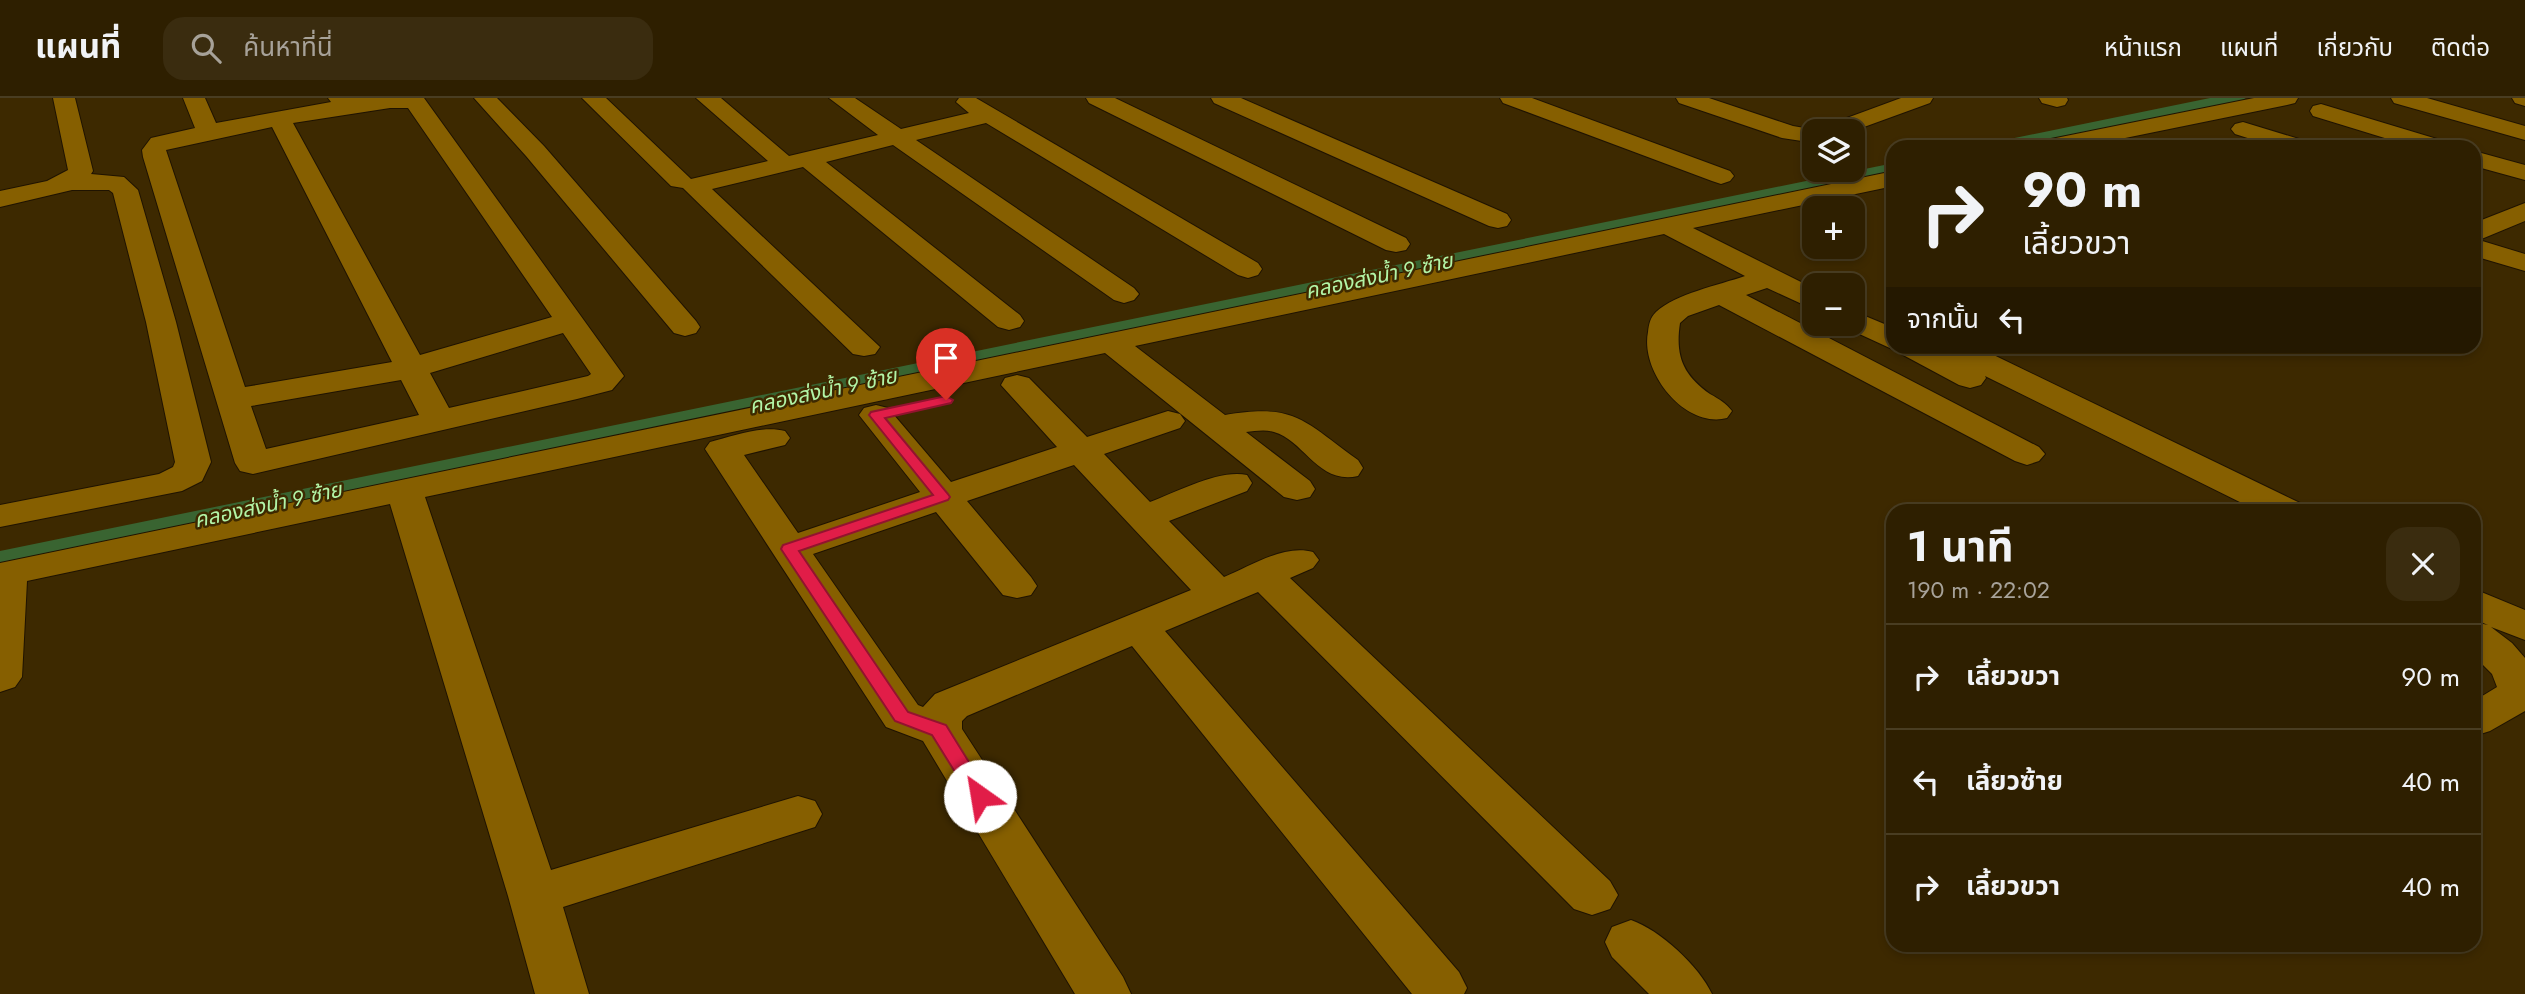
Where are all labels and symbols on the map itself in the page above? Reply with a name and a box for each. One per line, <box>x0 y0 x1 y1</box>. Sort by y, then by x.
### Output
water label: คลองส่งน้ำ 9 ซ้าย <box>1303 245 1457 306</box>
pin <box>916 328 976 400</box>
water label: คลองส่งน้ำ 9 ซ้าย <box>747 360 901 421</box>
water label: คลองส่งน้ำ 9 ซ้าย <box>192 474 346 535</box>
position arrow <box>943 759 1017 833</box>

